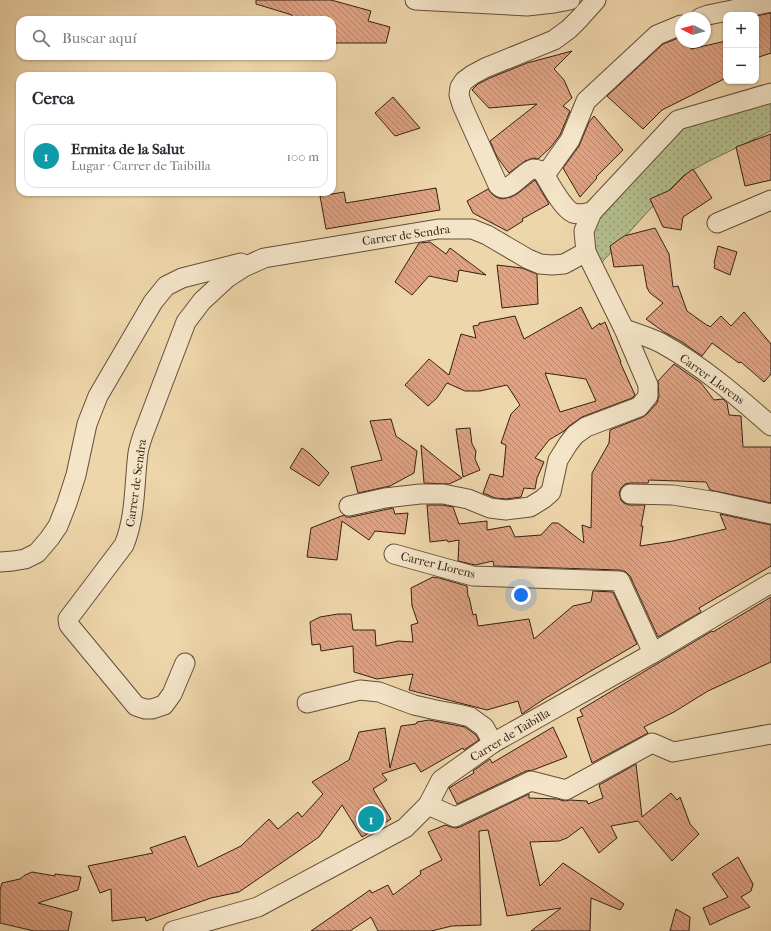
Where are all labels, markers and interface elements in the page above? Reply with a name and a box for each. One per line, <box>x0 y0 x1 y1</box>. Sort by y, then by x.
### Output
north arrow <box>675 12 711 48</box>
map controls <box>723 12 759 84</box>
button: + <box>723 12 759 48</box>
search box <box>16 16 336 60</box>
icon: search <box>30 27 52 49</box>
text: Buscar aquí <box>62 29 137 47</box>
button: − <box>723 48 759 84</box>
text: Cerca <box>32 88 74 108</box>
text: Ermita de la Salut <box>71 140 184 158</box>
text: 1 <box>44 149 48 164</box>
text: 100 m <box>286 149 319 164</box>
text: Lugar · Carrer de Taibilla <box>71 158 211 173</box>
street label: Carrer de Sendra <box>361 222 451 248</box>
street label: Carrer Llorens <box>677 351 747 407</box>
street label: Carrer de Sendra <box>123 438 149 528</box>
street label: Carrer Llorens <box>399 549 477 581</box>
your location <box>511 585 531 605</box>
street label: Carrer de Taibilla <box>468 705 553 764</box>
pin: 1 <box>358 804 384 834</box>

